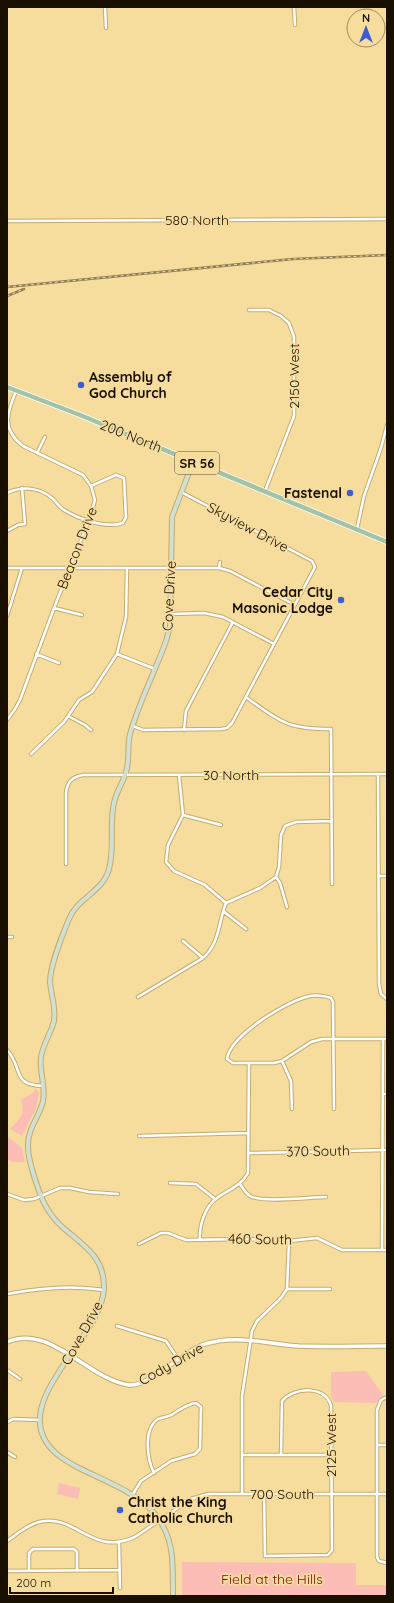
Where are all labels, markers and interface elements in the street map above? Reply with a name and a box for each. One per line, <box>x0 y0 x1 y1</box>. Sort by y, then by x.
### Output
north arrow <box>346 8 386 48</box>
text: N <box>362 11 370 25</box>
street label: 580 North <box>165 211 229 229</box>
street label: 2150 West <box>285 343 303 409</box>
place label: Assembly of God Church <box>89 368 173 402</box>
marker: Assembly of God Church <box>76 380 86 390</box>
street label: 200 North <box>98 415 164 457</box>
road number: SR 56 <box>175 452 219 474</box>
place label: Fastenal <box>284 484 342 502</box>
marker: Fastenal <box>345 488 355 498</box>
street label: Skyview Drive <box>204 498 292 556</box>
street label: Beacon Drive <box>53 504 101 592</box>
street label: Cove Drive <box>158 560 180 632</box>
place label: Cedar City Masonic Lodge <box>232 583 333 617</box>
marker: Cedar City Masonic Lodge <box>336 595 346 605</box>
street label: 30 North <box>203 766 259 784</box>
street label: 370 South <box>286 1141 350 1161</box>
street label: 460 South <box>228 1229 292 1249</box>
street label: Cove Drive <box>57 1298 107 1368</box>
street label: Cody Drive <box>135 1339 207 1389</box>
street label: 2125 West <box>322 1412 340 1477</box>
street label: 700 South <box>250 1485 314 1503</box>
place label: Christ the King Catholic Church <box>128 1493 233 1527</box>
marker: Christ the King Catholic Church <box>115 1505 125 1515</box>
scale bar <box>10 1569 113 1595</box>
park label: Field at the Hills <box>221 1570 323 1588</box>
text: 200 m <box>16 1575 51 1590</box>

